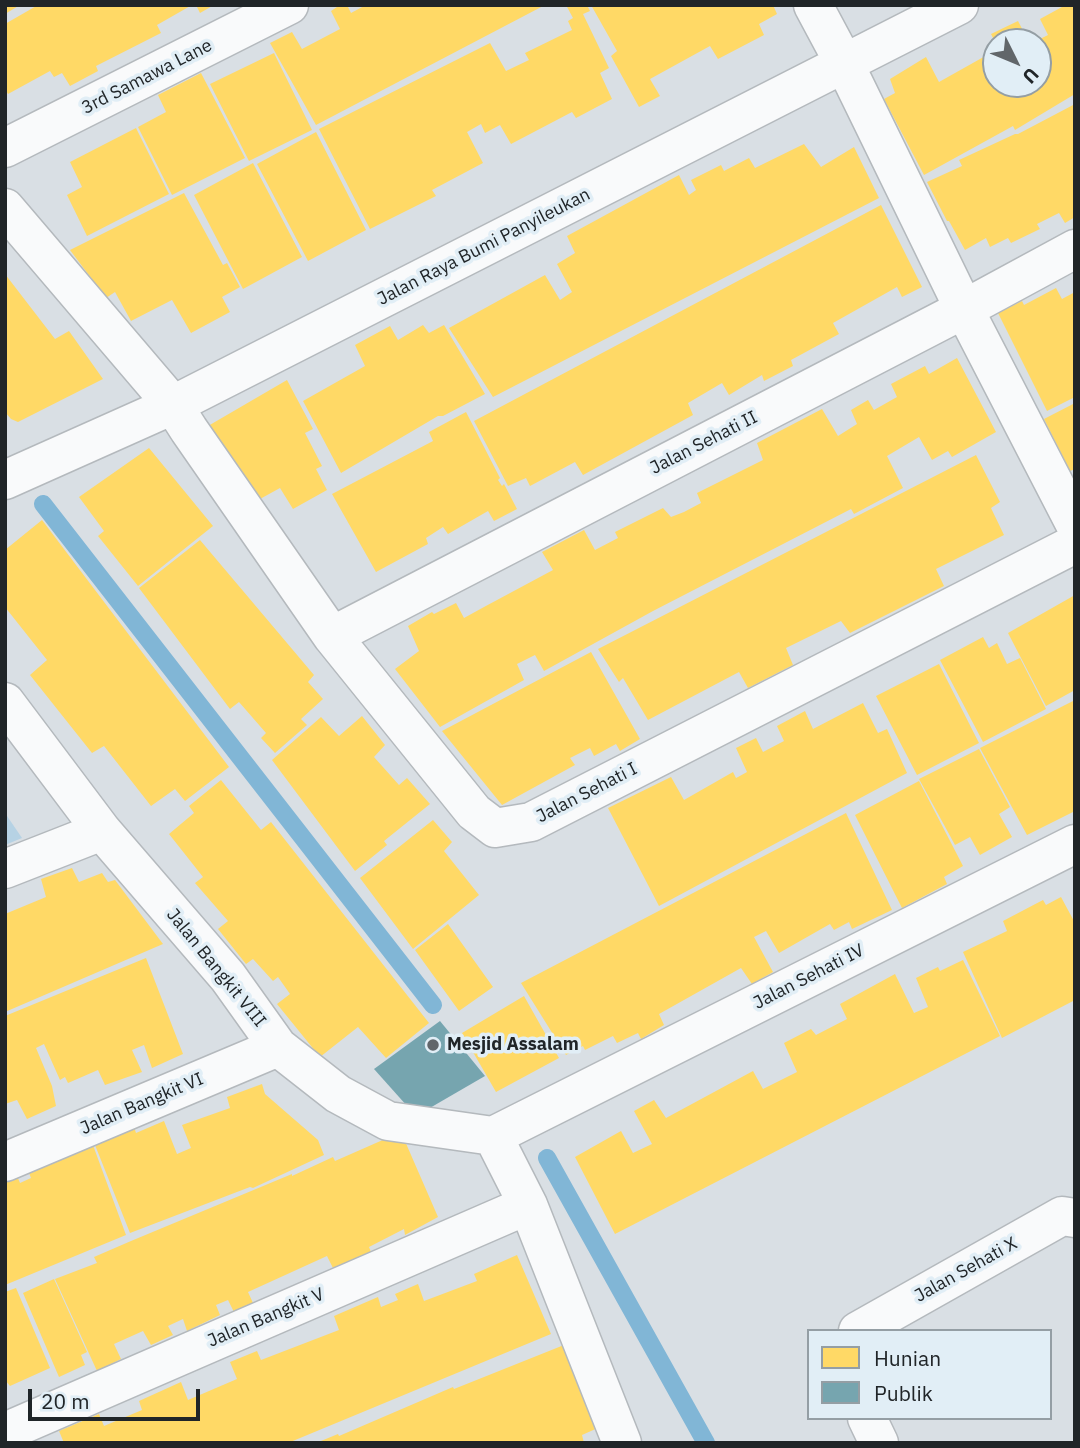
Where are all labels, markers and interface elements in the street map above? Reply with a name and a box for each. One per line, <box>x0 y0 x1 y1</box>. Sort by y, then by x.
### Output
north arrow <box>982 28 1052 98</box>
street label: 3rd Samawa Lane <box>78 35 216 119</box>
text: U <box>1018 63 1044 89</box>
street label: Jalan Raya Bumi Panyileukan <box>374 184 594 310</box>
street label: Jalan Sehati II <box>647 407 761 479</box>
street label: Jalan Sehati I <box>533 758 641 828</box>
street label: Jalan Bangkit VIII <box>162 904 270 1032</box>
street label: Jalan Sehati IV <box>750 940 868 1014</box>
place label: Mesjid Assalam <box>447 1034 579 1056</box>
marker: Mesjid Assalam <box>425 1037 441 1053</box>
street label: Jalan Bangkit VI <box>77 1068 207 1140</box>
street label: Jalan Sehati X <box>911 1233 1021 1307</box>
street label: Jalan Bangkit V <box>205 1284 327 1352</box>
legend <box>807 1329 1052 1420</box>
text: Hunian <box>874 1344 941 1372</box>
scale bar <box>32 1374 203 1418</box>
text: Publik <box>874 1379 933 1407</box>
text: 20 m <box>41 1387 90 1415</box>

